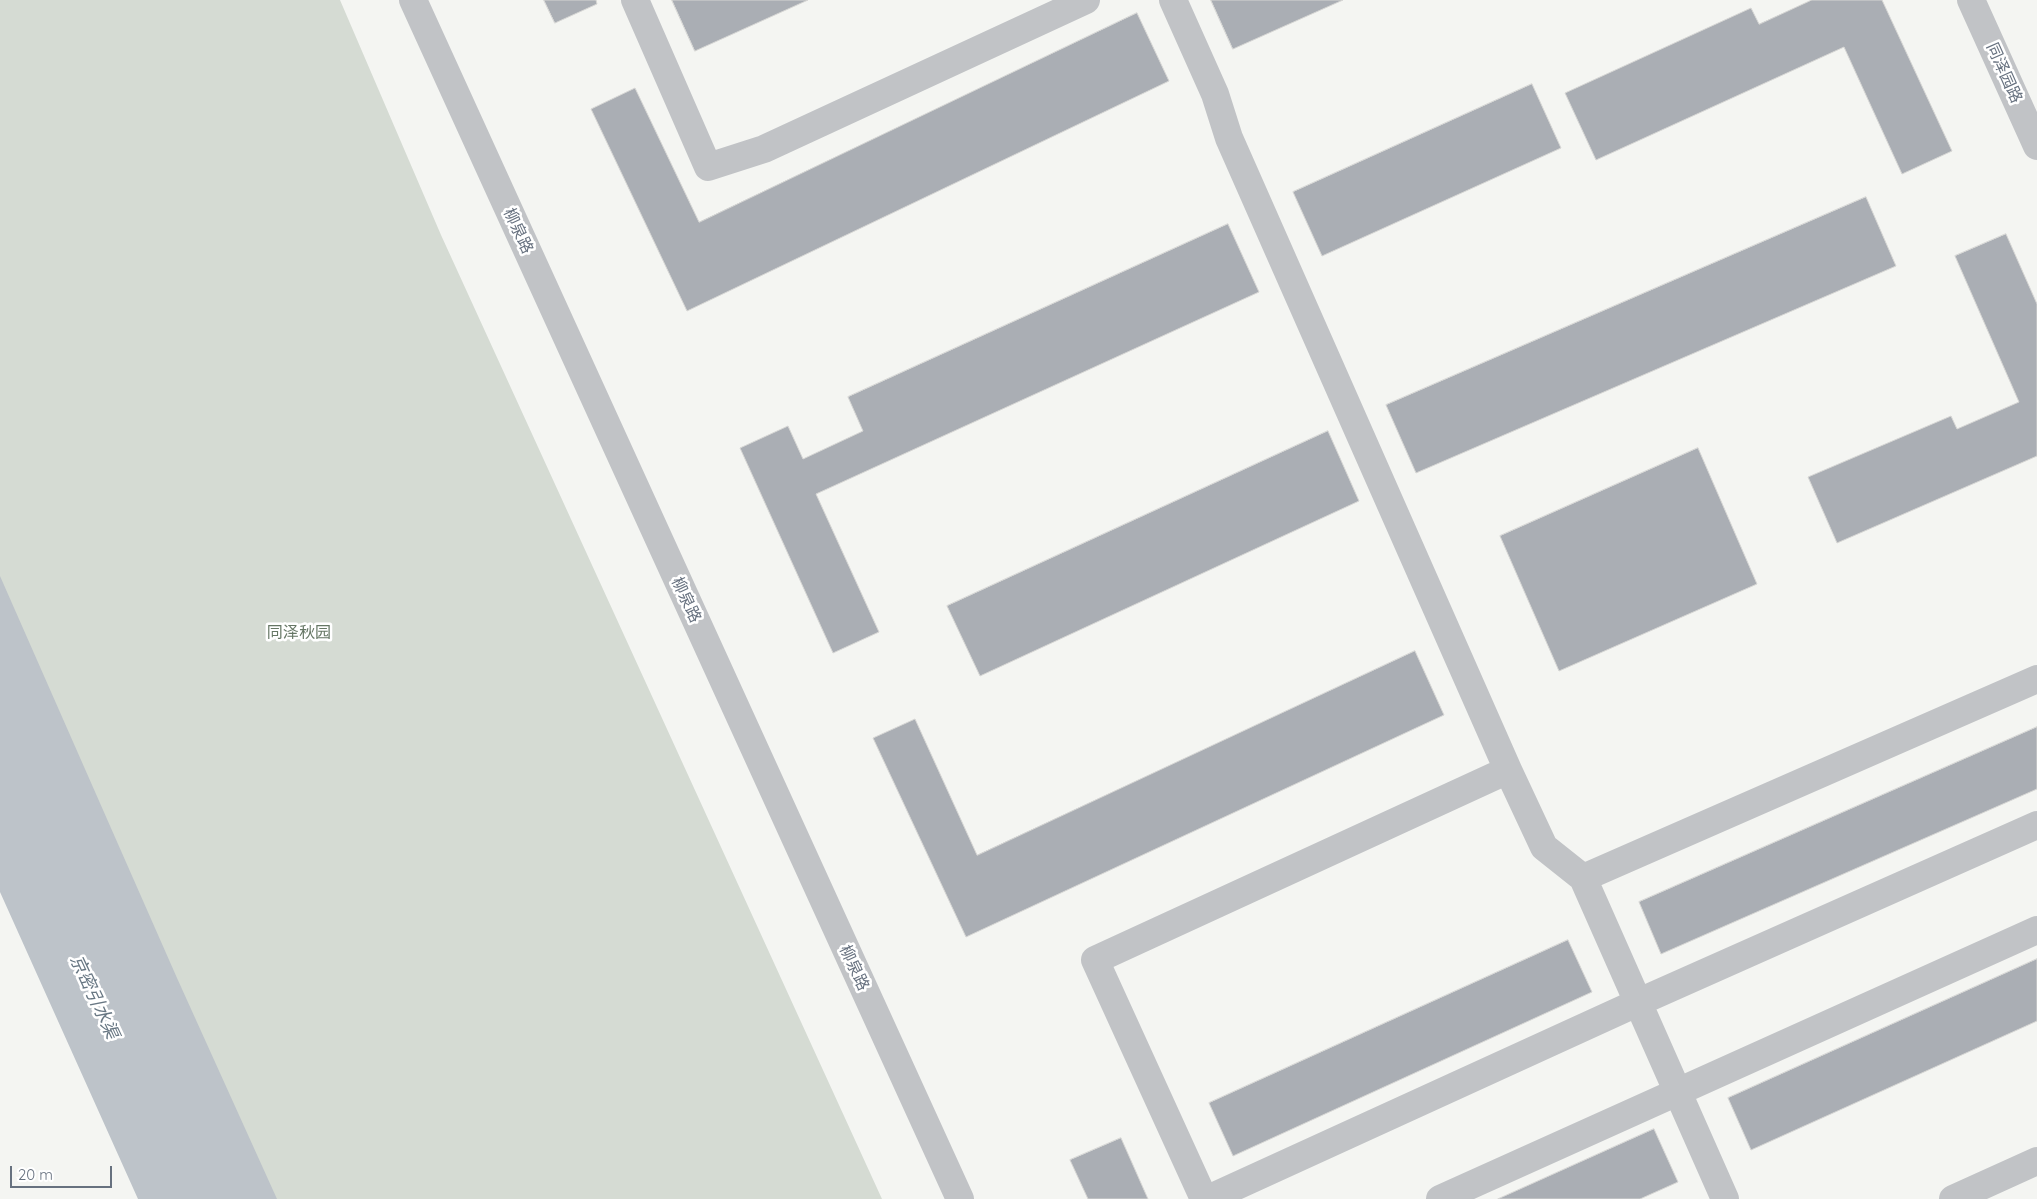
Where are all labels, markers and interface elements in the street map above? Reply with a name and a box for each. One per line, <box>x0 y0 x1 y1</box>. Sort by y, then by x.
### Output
street label: 同泽园路 <box>1982 40 2026 106</box>
street label: 柳泉路 <box>499 205 537 257</box>
street label: 柳泉路 <box>667 574 705 626</box>
park label: 同泽秋园 <box>267 623 331 643</box>
street label: 柳泉路 <box>835 942 873 994</box>
water label: 京密引水渠 <box>65 952 123 1042</box>
scale bar <box>12 1156 115 1188</box>
text: 20 m <box>18 1165 53 1184</box>

